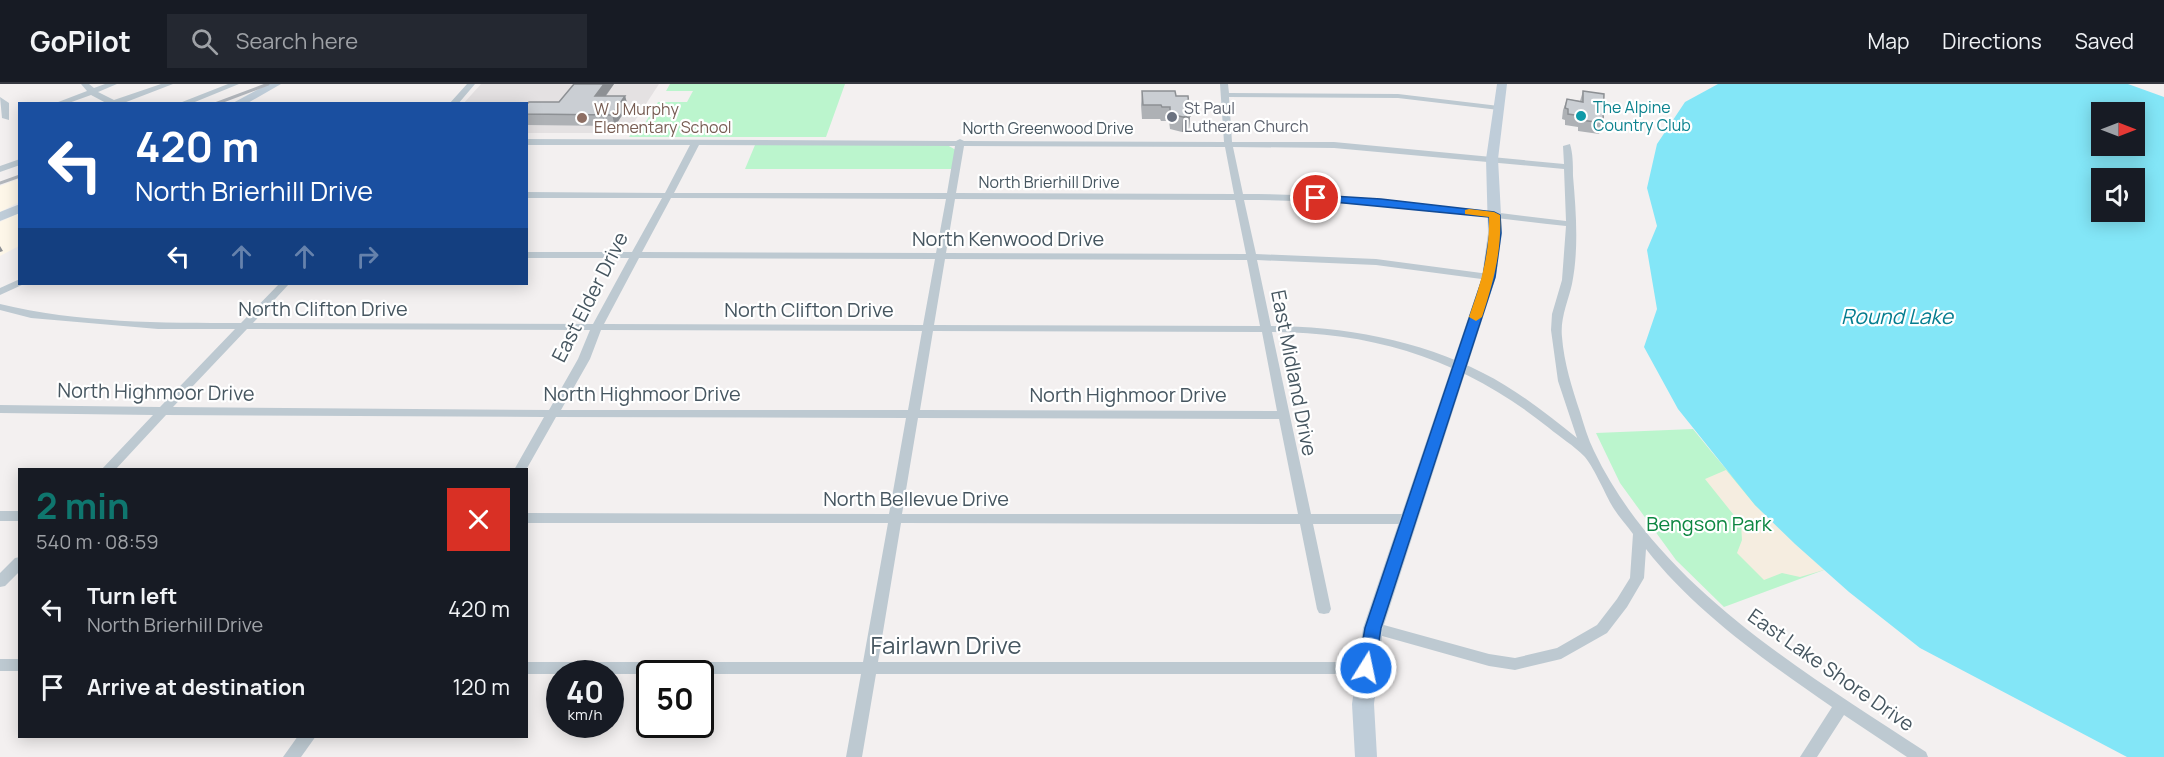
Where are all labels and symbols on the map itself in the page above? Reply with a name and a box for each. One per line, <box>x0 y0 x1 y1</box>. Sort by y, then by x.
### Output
place label: The Alpine Country Club <box>1593 96 1691 136</box>
place label: St Paul Lutheran Church <box>1184 97 1308 137</box>
place label: W J Murphy Elementary School <box>594 98 732 138</box>
north arrow <box>2091 102 2145 156</box>
marker: The Alpine Country Club <box>1574 109 1588 123</box>
marker: St Paul Lutheran Church <box>1165 110 1179 124</box>
marker: W J Murphy Elementary School <box>575 111 589 125</box>
street label: North Greenwood Drive <box>962 117 1134 139</box>
street label: North Brierhill Drive <box>978 171 1120 193</box>
pin <box>1290 172 1341 223</box>
street label: North Kenwood Drive <box>912 225 1104 252</box>
street label: East Elder Drive <box>545 227 634 366</box>
street label: East Midland Drive <box>1265 288 1324 458</box>
street label: North Clifton Drive <box>238 295 408 322</box>
street label: North Clifton Drive <box>724 296 894 323</box>
water label: Round Lake <box>1841 302 1955 330</box>
street label: North Highmoor Drive <box>57 376 255 407</box>
street label: North Highmoor Drive <box>543 380 741 407</box>
street label: North Highmoor Drive <box>1029 381 1227 408</box>
street label: North Bellevue Drive <box>823 485 1009 512</box>
park label: Bengson Park <box>1646 510 1773 537</box>
street label: East Lake Shore Drive <box>1743 602 1920 737</box>
street label: Fairlawn Drive <box>870 628 1022 661</box>
position arrow <box>1334 636 1398 700</box>
speed limit sign: 50 <box>636 660 714 738</box>

